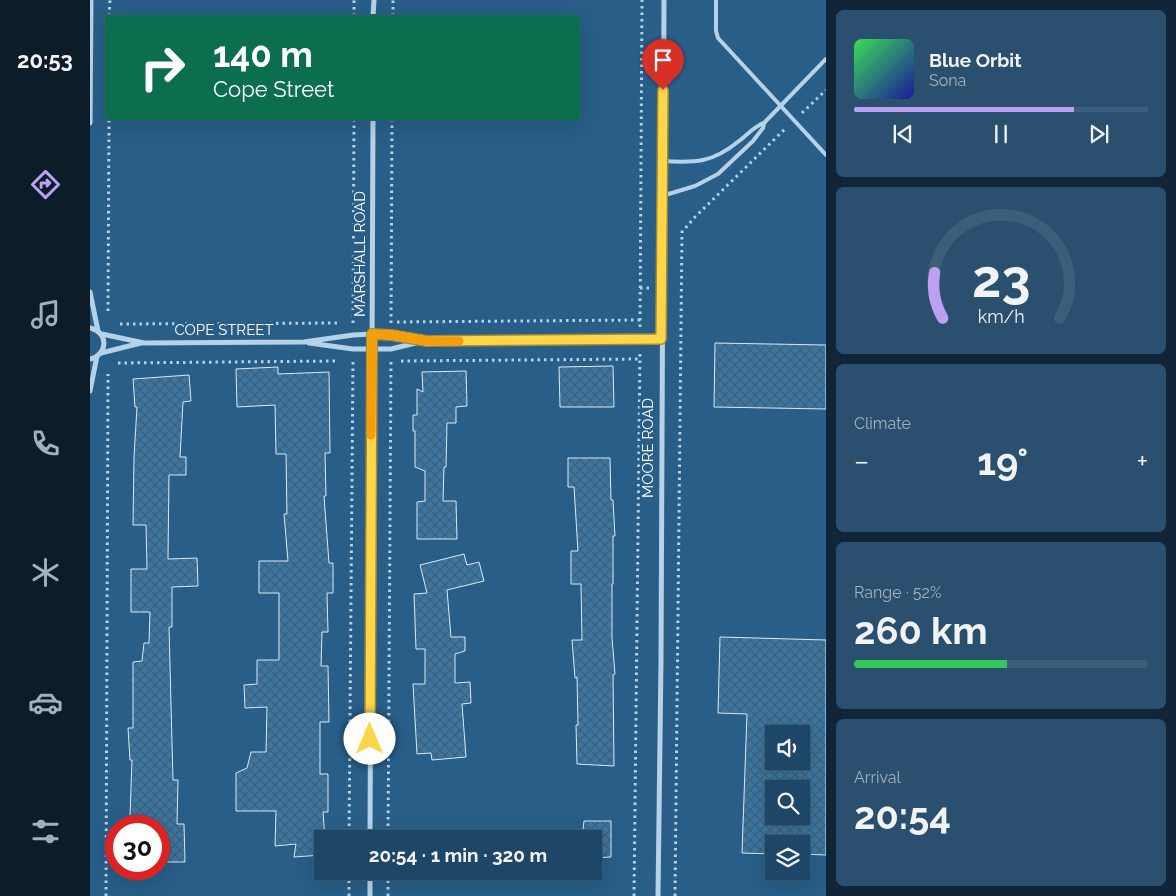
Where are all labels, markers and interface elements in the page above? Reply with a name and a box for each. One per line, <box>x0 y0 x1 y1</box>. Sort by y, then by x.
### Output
text: 140 m <box>213 34 313 75</box>
icon: right <box>130 35 195 100</box>
pin <box>642 39 684 90</box>
icon: arrive <box>649 46 677 74</box>
text: 20:53 <box>17 47 73 73</box>
text: Blue Orbit <box>929 49 1021 71</box>
text: Sona <box>929 71 966 90</box>
text: Cope Street <box>213 76 334 102</box>
icon: previous <box>889 120 917 148</box>
icon: pause <box>987 120 1015 148</box>
icon: next <box>1085 120 1113 148</box>
icon: directions <box>28 167 63 202</box>
street label: MARSHALL ROAD <box>351 191 369 317</box>
text: 23 <box>972 248 1030 309</box>
icon: music <box>28 297 63 332</box>
text: km/h <box>977 306 1025 327</box>
street label: COPE STREET <box>174 321 274 339</box>
street label: MOORE ROAD <box>639 398 657 498</box>
text: Climate <box>854 414 911 433</box>
icon: phone <box>28 426 63 461</box>
text: 19° <box>977 439 1028 484</box>
text: − <box>854 445 869 478</box>
text: + <box>1136 445 1148 478</box>
icon: climate <box>28 555 63 590</box>
text: Range · 52% <box>854 583 941 602</box>
text: 260 km <box>854 608 988 653</box>
icon: car <box>28 685 63 720</box>
position arrow <box>343 712 395 764</box>
map controls <box>765 725 810 880</box>
button: sound <box>765 725 810 770</box>
text: Arrival <box>854 768 901 787</box>
button: search <box>765 780 810 825</box>
text: 20:54 <box>854 793 951 838</box>
icon: filters <box>28 814 63 849</box>
speed limit sign: 30 <box>105 815 170 880</box>
button: layers <box>765 835 810 880</box>
text: 20:54 · 1 min · 320 m <box>369 844 547 866</box>

